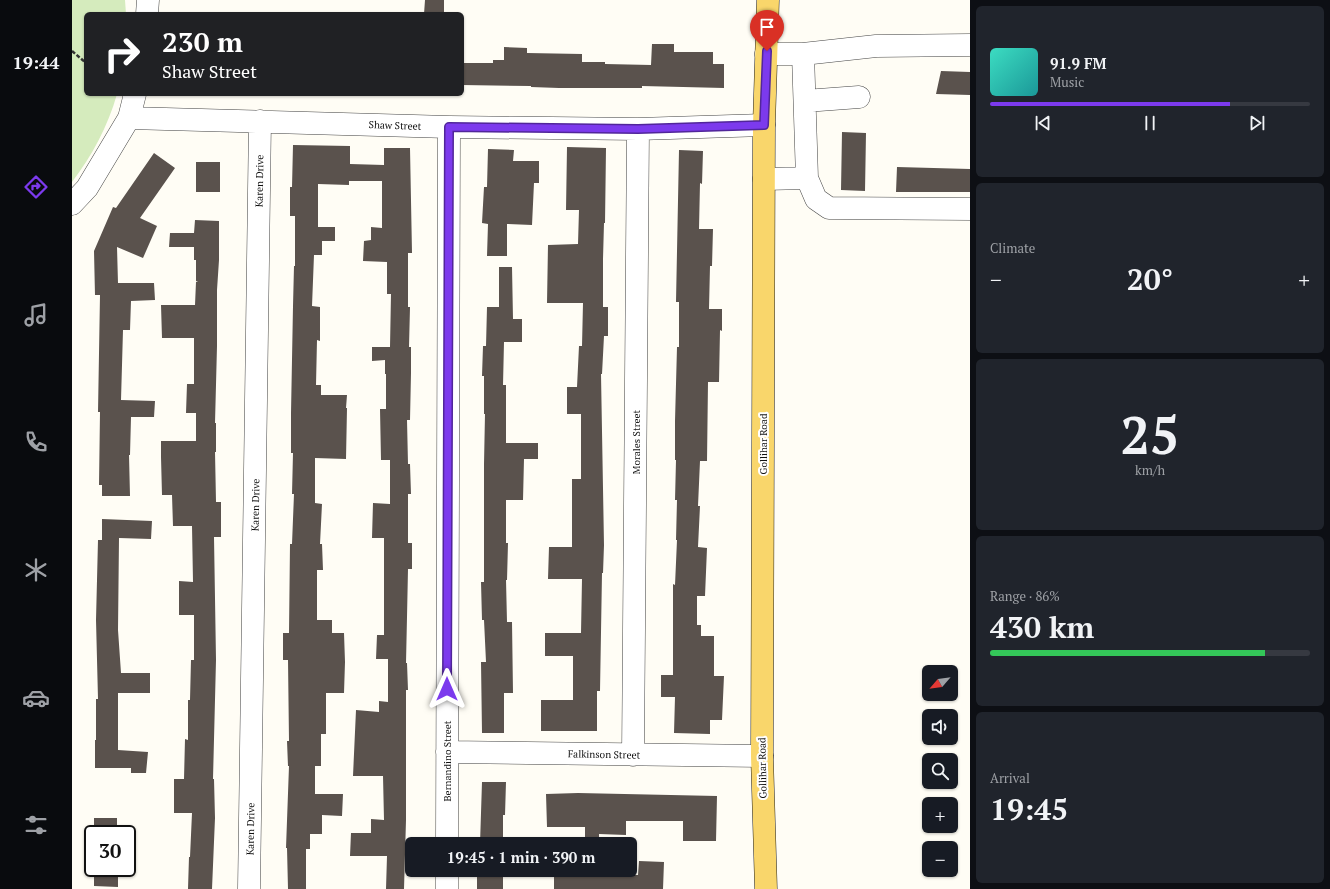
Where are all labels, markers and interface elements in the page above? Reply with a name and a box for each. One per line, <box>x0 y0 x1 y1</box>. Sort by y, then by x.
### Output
pin <box>750 10 784 51</box>
icon: arrive <box>756 16 778 38</box>
text: 230 m <box>162 23 243 60</box>
icon: right <box>96 28 148 80</box>
text: 19:44 <box>13 50 59 74</box>
text: 91.9 FM <box>1050 53 1107 73</box>
text: Shaw Street <box>162 59 257 83</box>
text: Music <box>1050 73 1084 91</box>
icon: previous <box>1032 112 1054 134</box>
icon: pause <box>1139 112 1161 134</box>
icon: next <box>1246 112 1268 134</box>
street label: Shaw Street <box>368 118 422 133</box>
street label: Karen Drive <box>253 155 266 207</box>
icon: directions <box>22 173 50 201</box>
text: Climate <box>990 239 1035 257</box>
text: 20° <box>1127 259 1173 299</box>
text: − <box>990 265 1002 294</box>
text: + <box>1298 265 1310 294</box>
icon: music <box>22 301 50 329</box>
text: 25 <box>1121 400 1179 469</box>
street label: Morales Street <box>630 409 643 474</box>
street label: Gollihar Road <box>757 413 770 474</box>
icon: phone <box>22 428 50 456</box>
text: km/h <box>1135 461 1165 479</box>
street label: Karen Drive <box>249 479 262 531</box>
icon: climate <box>22 556 50 584</box>
text: Range · 86% <box>990 587 1060 605</box>
text: 430 km <box>990 607 1094 647</box>
north arrow <box>922 665 958 701</box>
map controls <box>922 665 958 877</box>
position arrow <box>426 668 468 710</box>
icon: car <box>22 684 50 712</box>
button: sound <box>922 709 958 745</box>
street label: Bernandino Street <box>441 720 454 802</box>
street label: Gollihar Road <box>755 737 770 799</box>
street label: Falkinson Street <box>568 747 641 762</box>
button: search <box>922 753 958 789</box>
text: Arrival <box>990 769 1030 787</box>
text: 19:45 <box>990 789 1068 829</box>
button: + <box>922 797 958 833</box>
street label: Karen Drive <box>244 803 257 855</box>
icon: filters <box>22 811 50 839</box>
speed limit sign: 30 <box>84 825 136 877</box>
button: − <box>922 841 958 877</box>
text: 19:45 · 1 min · 390 m <box>447 847 595 867</box>

